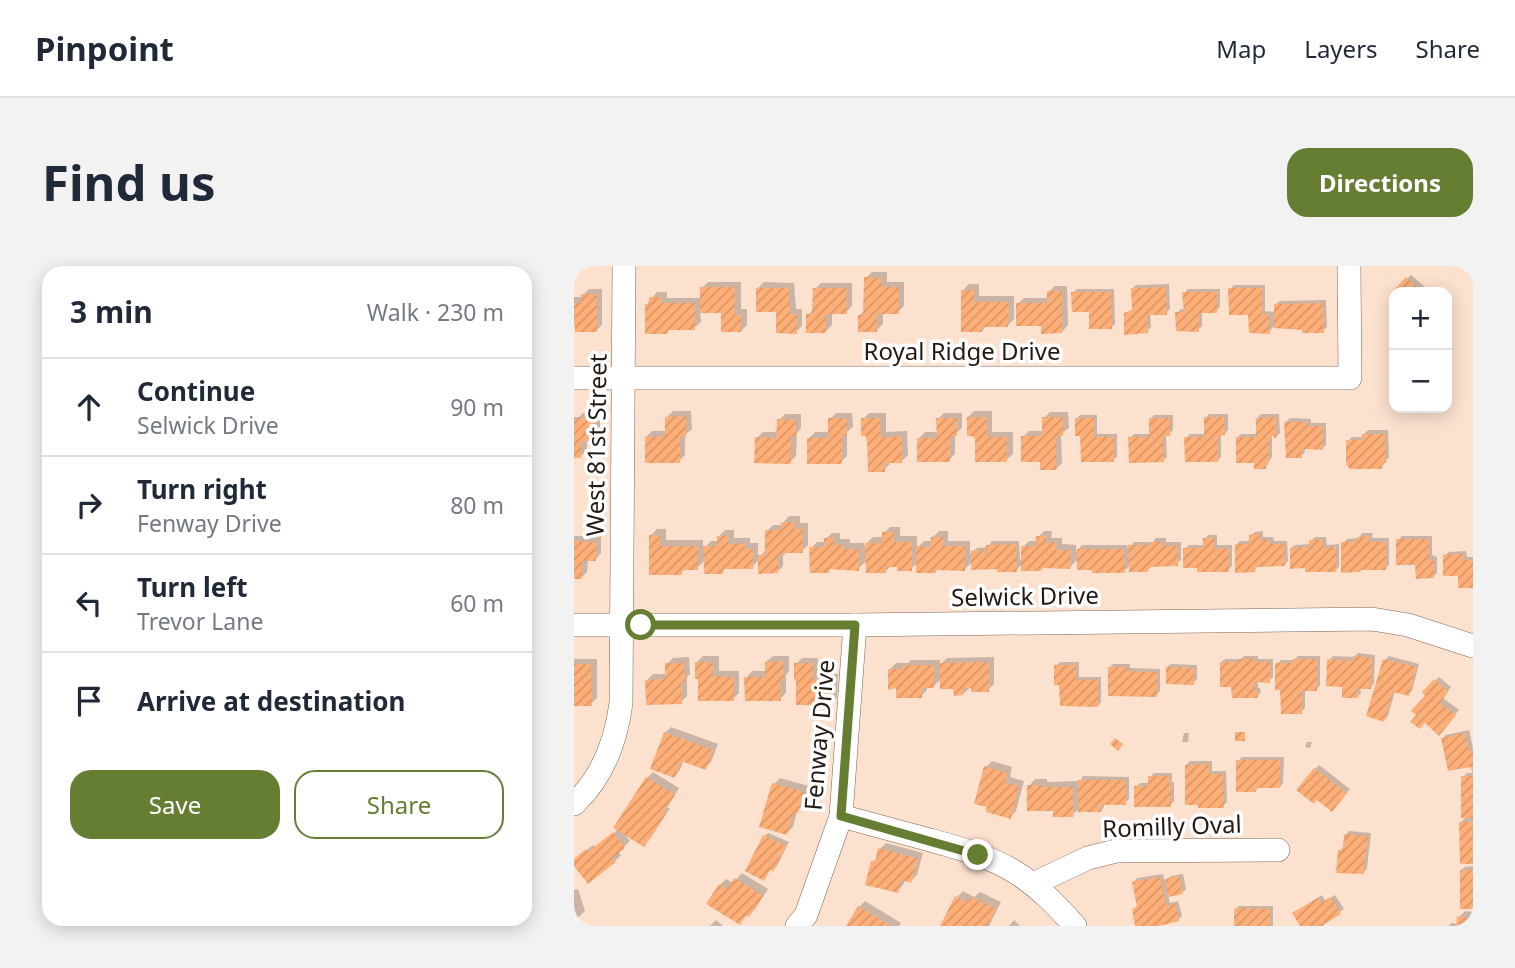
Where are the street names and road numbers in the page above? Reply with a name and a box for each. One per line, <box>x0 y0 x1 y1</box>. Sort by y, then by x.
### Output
street label: Royal Ridge Drive <box>864 334 1060 367</box>
street label: West 81st Street <box>577 353 614 537</box>
street label: Selwick Drive <box>951 578 1099 613</box>
street label: Fenway Drive <box>795 658 842 812</box>
street label: Romilly Oval <box>1102 807 1242 844</box>

